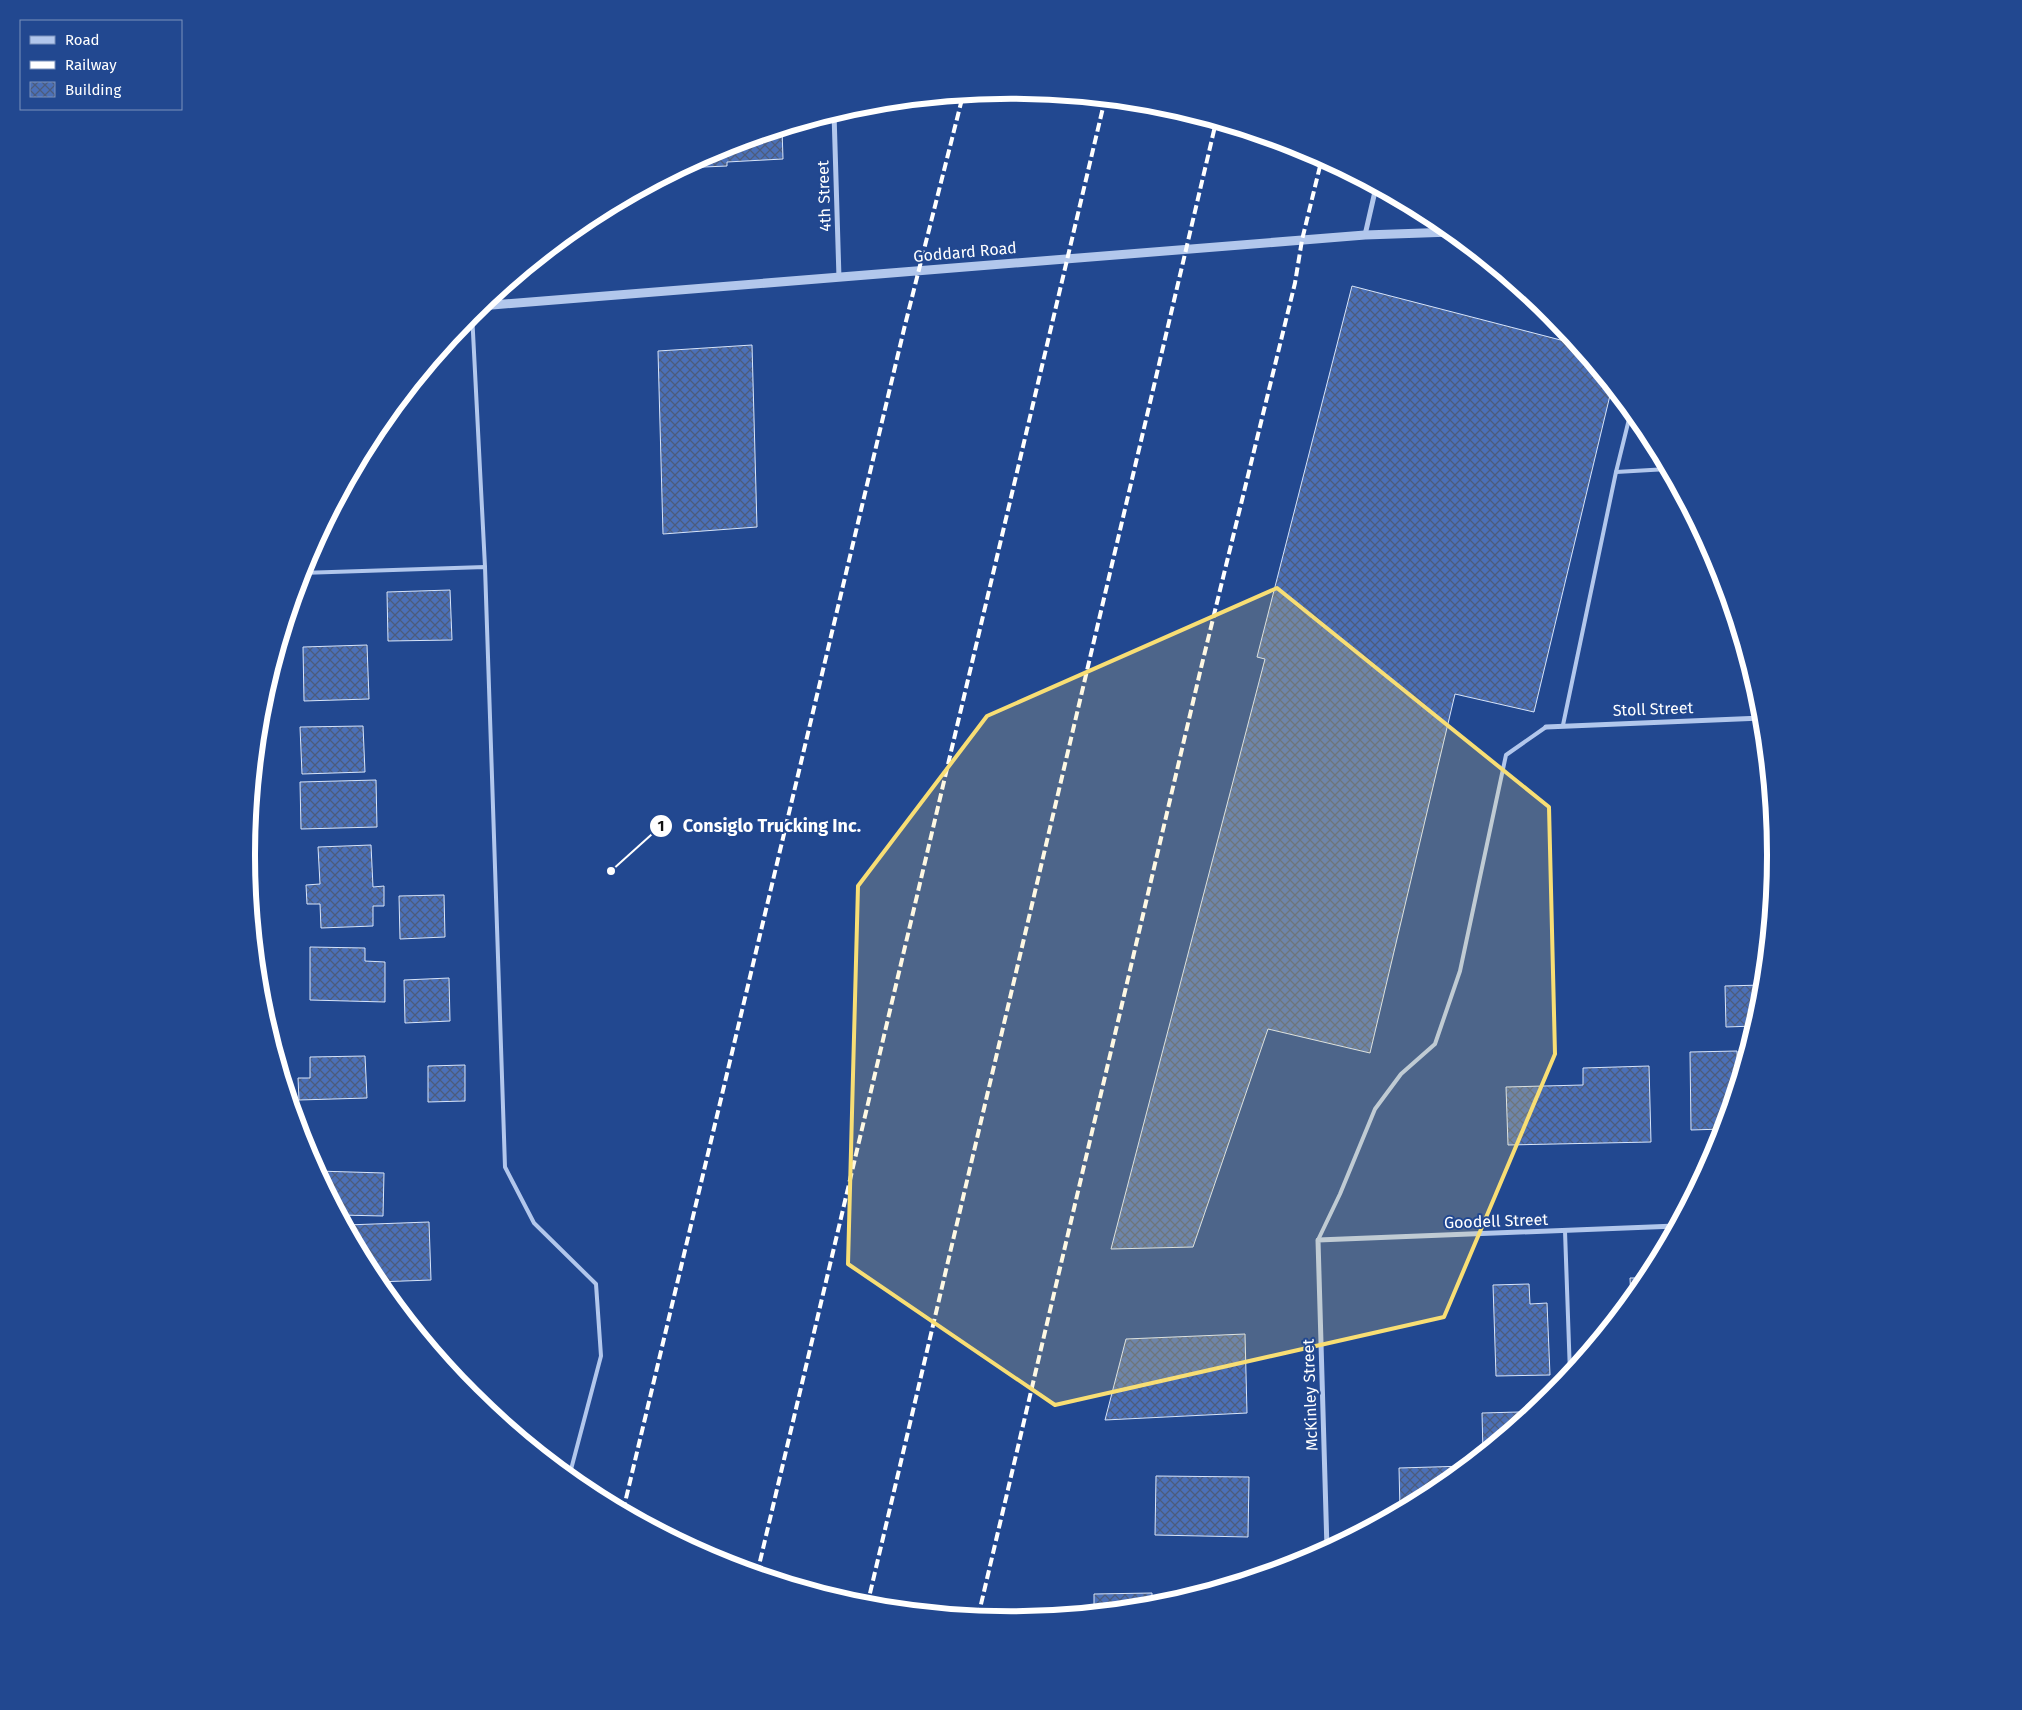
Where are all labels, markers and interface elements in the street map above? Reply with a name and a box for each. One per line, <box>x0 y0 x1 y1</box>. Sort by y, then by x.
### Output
legend <box>20 20 182 110</box>
text: Road <box>65 31 100 49</box>
text: Railway <box>65 56 117 74</box>
text: Building <box>65 81 121 99</box>
street label: 4th Street <box>813 160 835 232</box>
street label: Goddard Road <box>913 238 1017 266</box>
street label: Stoll Street <box>1612 698 1694 720</box>
callout: Consiglo Trucking Inc. <box>648 810 871 843</box>
text: Consiglo Trucking Inc. <box>683 815 861 837</box>
text: 1 <box>658 817 664 835</box>
street label: Goodell Street <box>1444 1210 1549 1232</box>
street label: McKinley Street <box>1299 1338 1321 1451</box>

